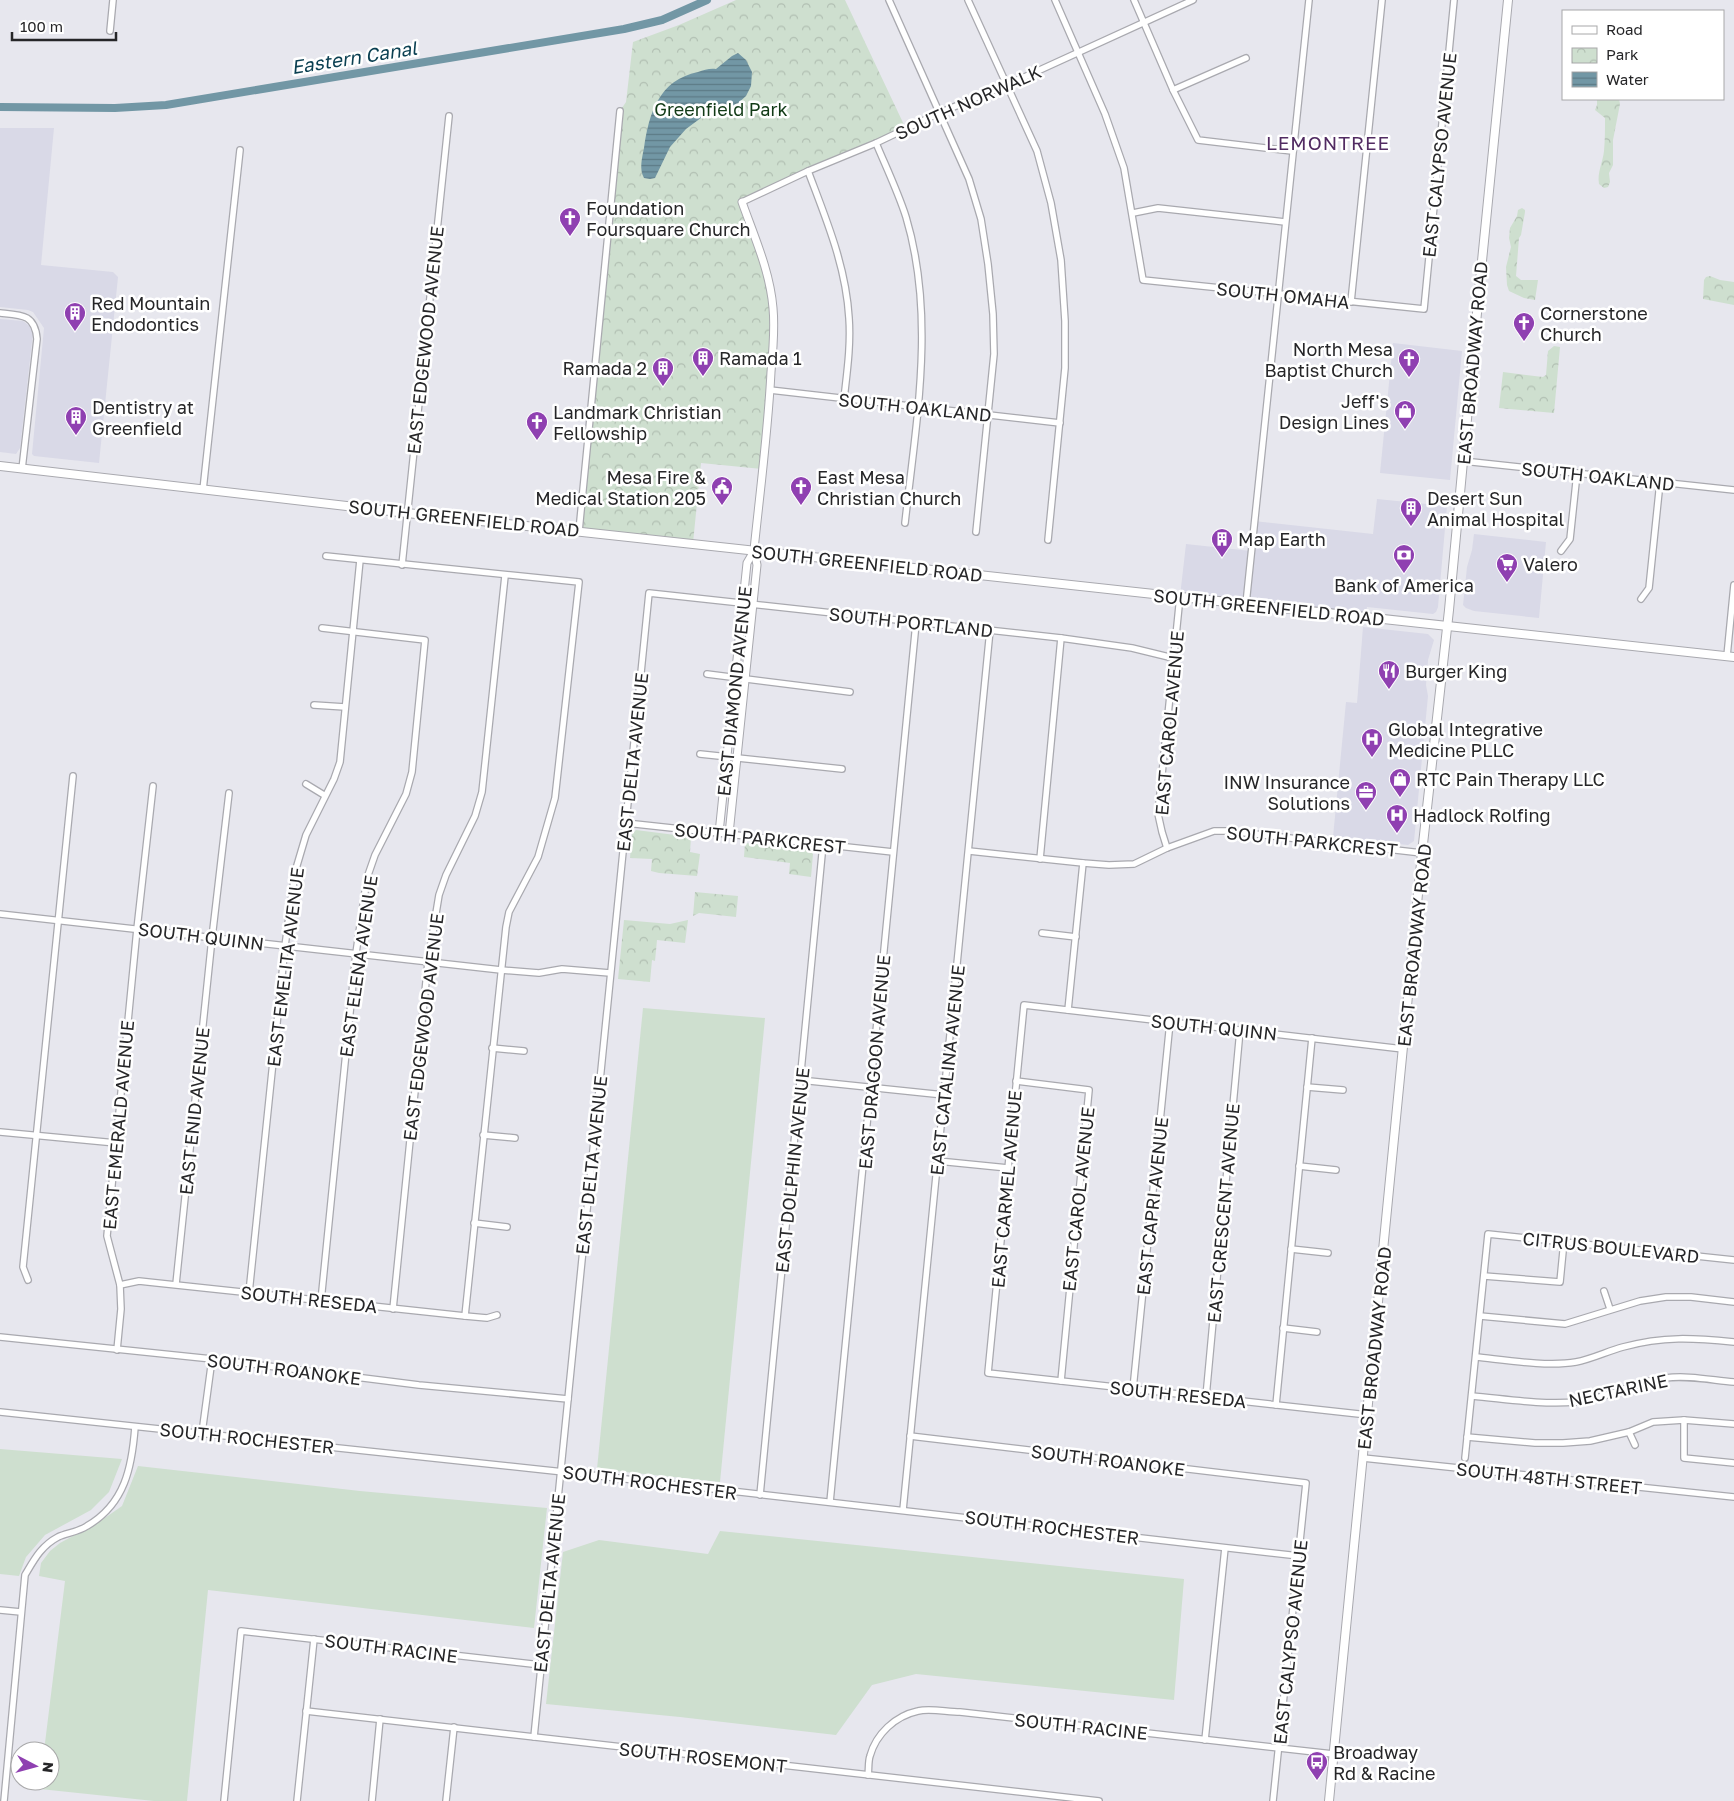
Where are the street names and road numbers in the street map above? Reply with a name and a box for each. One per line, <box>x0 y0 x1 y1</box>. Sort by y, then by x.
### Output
street label: EAST CALYPSO AVENUE <box>1417 51 1461 259</box>
street label: SOUTH NORWALK <box>892 60 1044 144</box>
street label: EAST EDGEWOOD AVENUE <box>402 225 448 455</box>
street label: EAST BROADWAY ROAD <box>1452 260 1492 466</box>
street label: SOUTH OMAHA <box>1215 277 1351 313</box>
street label: SOUTH OAKLAND <box>837 388 993 426</box>
street label: SOUTH OAKLAND <box>1520 457 1676 495</box>
street label: SOUTH GREENFIELD ROAD <box>347 495 581 541</box>
street label: SOUTH GREENFIELD ROAD <box>750 540 984 586</box>
street label: SOUTH GREENFIELD ROAD <box>1152 584 1386 630</box>
street label: EAST DIAMOND AVENUE <box>712 585 756 797</box>
street label: SOUTH PORTLAND <box>828 602 994 642</box>
street label: EAST CAROL AVENUE <box>1150 630 1188 816</box>
street label: EAST DELTA AVENUE <box>612 671 652 853</box>
street label: SOUTH PARKCREST <box>673 818 847 858</box>
street label: SOUTH PARKCREST <box>1225 821 1399 861</box>
street label: EAST BROADWAY ROAD <box>1392 842 1436 1048</box>
street label: EAST EMELITA AVENUE <box>262 866 308 1068</box>
street label: EAST ELENA AVENUE <box>334 874 382 1058</box>
street label: EAST EDGEWOOD AVENUE <box>398 912 448 1142</box>
street label: SOUTH QUINN <box>137 917 265 955</box>
street label: EAST DRAGOON AVENUE <box>854 954 894 1170</box>
street label: EAST CATALINA AVENUE <box>925 964 969 1176</box>
street label: SOUTH QUINN <box>1150 1009 1278 1045</box>
street label: EAST EMERALD AVENUE <box>98 1019 138 1231</box>
street label: EAST ENID AVENUE <box>174 1026 214 1196</box>
street label: EAST DOLPHIN AVENUE <box>770 1066 814 1274</box>
street label: EAST DELTA AVENUE <box>571 1074 611 1256</box>
street label: EAST CARMEL AVENUE <box>986 1089 1026 1289</box>
street label: EAST CRESCENT AVENUE <box>1202 1102 1244 1324</box>
street label: EAST CAROL AVENUE <box>1057 1106 1099 1292</box>
street label: EAST CAPRI AVENUE <box>1132 1116 1172 1296</box>
street label: CITRUS BOULEVARD <box>1522 1227 1700 1267</box>
street label: EAST BROADWAY ROAD <box>1352 1245 1396 1451</box>
street label: SOUTH RESEDA <box>240 1281 378 1317</box>
street label: SOUTH ROANOKE <box>206 1349 362 1389</box>
street label: NECTARINE <box>1566 1369 1670 1411</box>
street label: SOUTH RESEDA <box>1109 1376 1247 1412</box>
street label: SOUTH ROCHESTER <box>159 1418 335 1458</box>
street label: SOUTH ROANOKE <box>1030 1440 1186 1480</box>
street label: SOUTH 48TH STREET <box>1455 1457 1643 1499</box>
street label: SOUTH ROCHESTER <box>562 1460 738 1504</box>
street label: EAST DELTA AVENUE <box>529 1492 569 1674</box>
street label: SOUTH ROCHESTER <box>964 1505 1140 1549</box>
street label: EAST CALYPSO AVENUE <box>1268 1538 1312 1746</box>
street label: SOUTH RACINE <box>323 1629 459 1667</box>
street label: SOUTH RACINE <box>1013 1708 1149 1744</box>
street label: SOUTH ROSEMONT <box>618 1737 788 1777</box>

